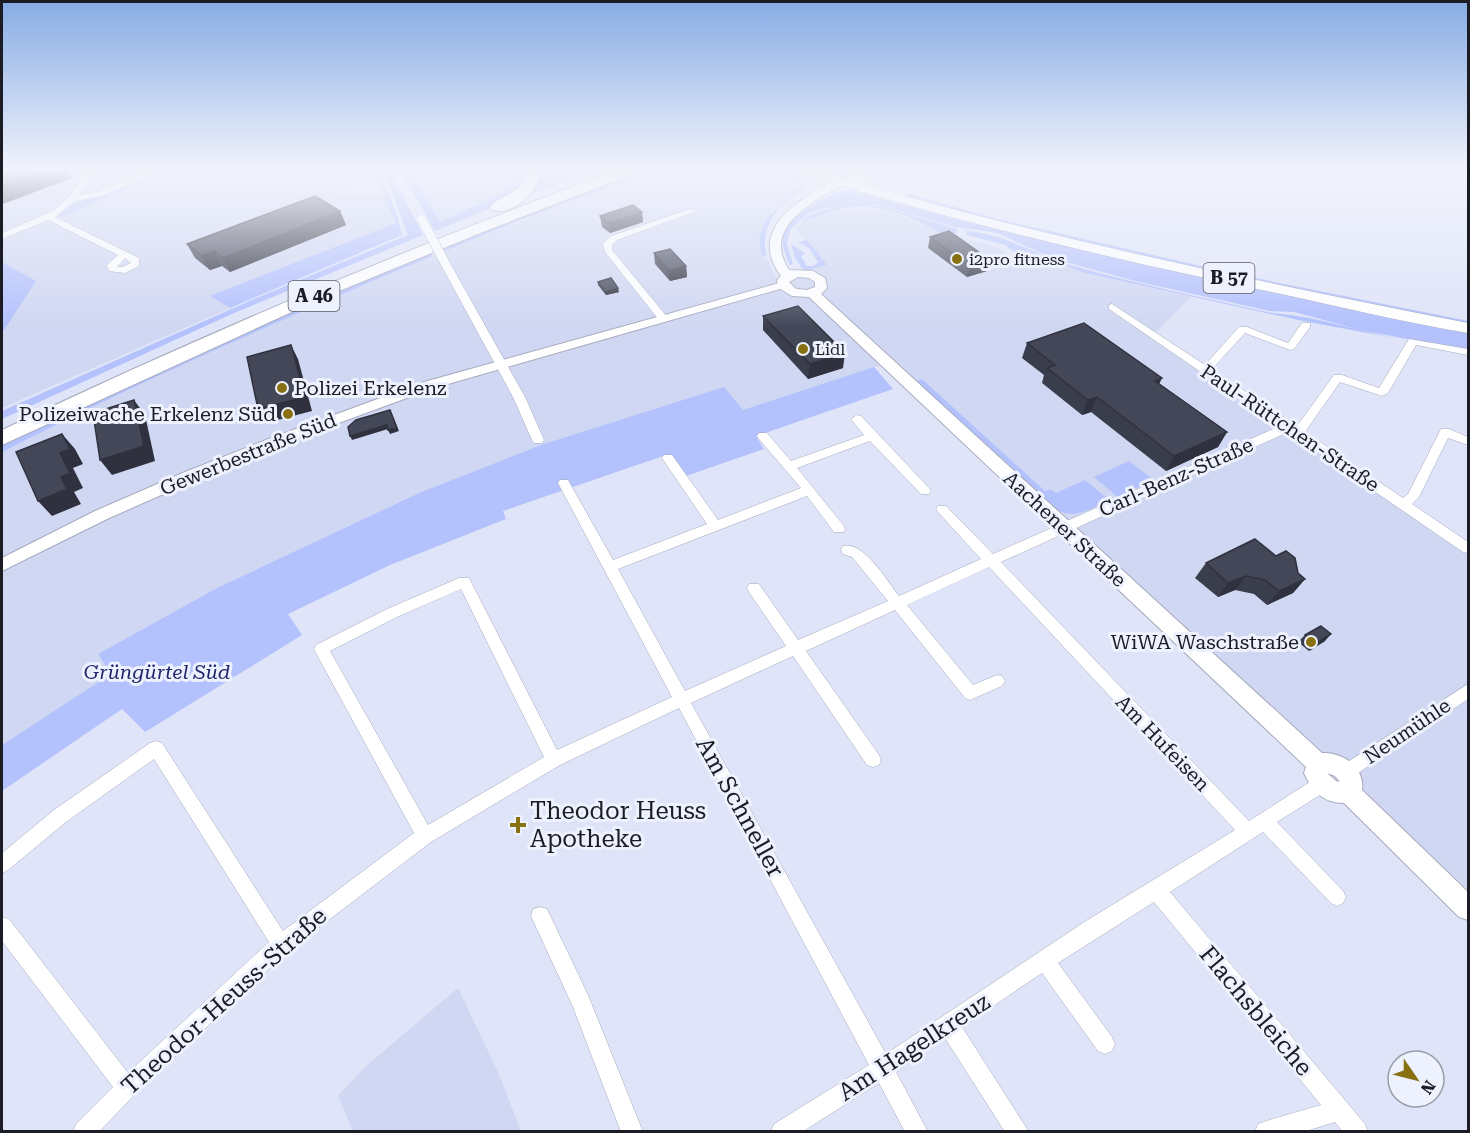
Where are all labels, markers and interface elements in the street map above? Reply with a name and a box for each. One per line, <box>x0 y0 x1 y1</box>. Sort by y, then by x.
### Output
place label: i2pro fitness <box>969 250 1065 269</box>
marker: i2pro fitness <box>950 252 964 266</box>
road number: B 57 <box>1204 263 1254 293</box>
road number: A 46 <box>288 281 340 311</box>
place label: Lidl <box>815 340 845 359</box>
marker: Lidl <box>796 342 810 356</box>
street label: Paul-Rüttchen-Straße <box>1196 359 1384 497</box>
place label: Polizei Erkelenz <box>294 376 446 400</box>
marker: Polizei Erkelenz <box>275 381 289 395</box>
place label: Polizeiwache Erkelenz Süd <box>19 402 276 426</box>
marker: Polizeiwache Erkelenz Süd <box>281 407 295 421</box>
street label: Gewerbestraße Süd <box>156 408 340 500</box>
street label: Carl-Benz-Straße <box>1095 432 1257 522</box>
street label: Aachener Straße <box>999 466 1131 592</box>
place label: WiWA Waschstraße <box>1111 630 1299 654</box>
marker: WiWA Waschstraße <box>1304 635 1318 649</box>
park label: Grüngürtel Süd <box>84 660 230 684</box>
street label: Am Hufeisen <box>1111 690 1215 796</box>
street label: Neumühle <box>1359 693 1455 769</box>
street label: Am Schneller <box>690 732 790 882</box>
place label: Theodor Heuss Apotheke <box>530 797 706 853</box>
marker: Theodor Heuss Apotheke <box>511 818 525 832</box>
street label: Theodor-Heuss-Straße <box>116 902 332 1100</box>
street label: Flachsbleiche <box>1194 940 1318 1082</box>
street label: Am Hagelkreuz <box>833 988 995 1106</box>
north arrow <box>1386 1049 1446 1109</box>
text: N <box>1417 1077 1439 1098</box>

